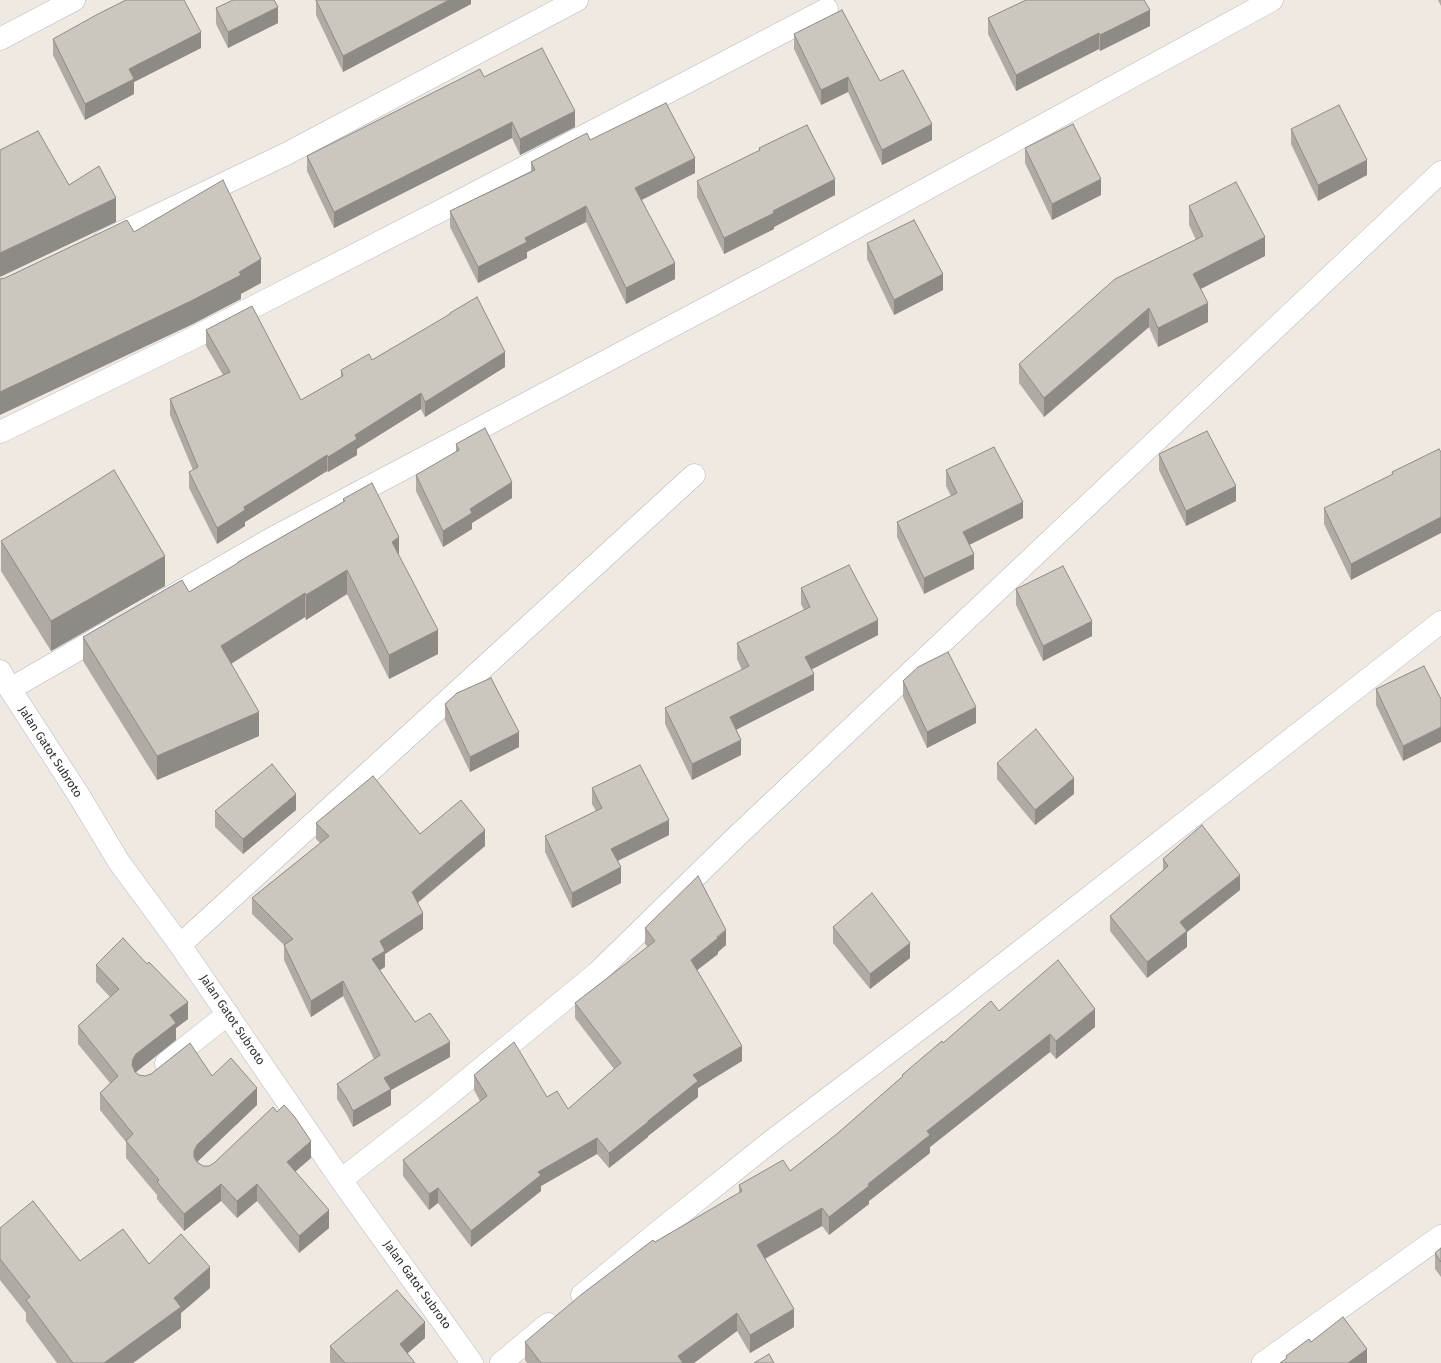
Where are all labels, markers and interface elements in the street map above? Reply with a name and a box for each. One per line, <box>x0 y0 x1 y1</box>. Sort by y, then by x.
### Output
street label: Jalan Gatot Subroto <box>15 704 85 800</box>
street label: Jalan Gatot Subroto <box>196 972 268 1068</box>
street label: Jalan Gatot Subroto <box>380 1238 454 1332</box>

